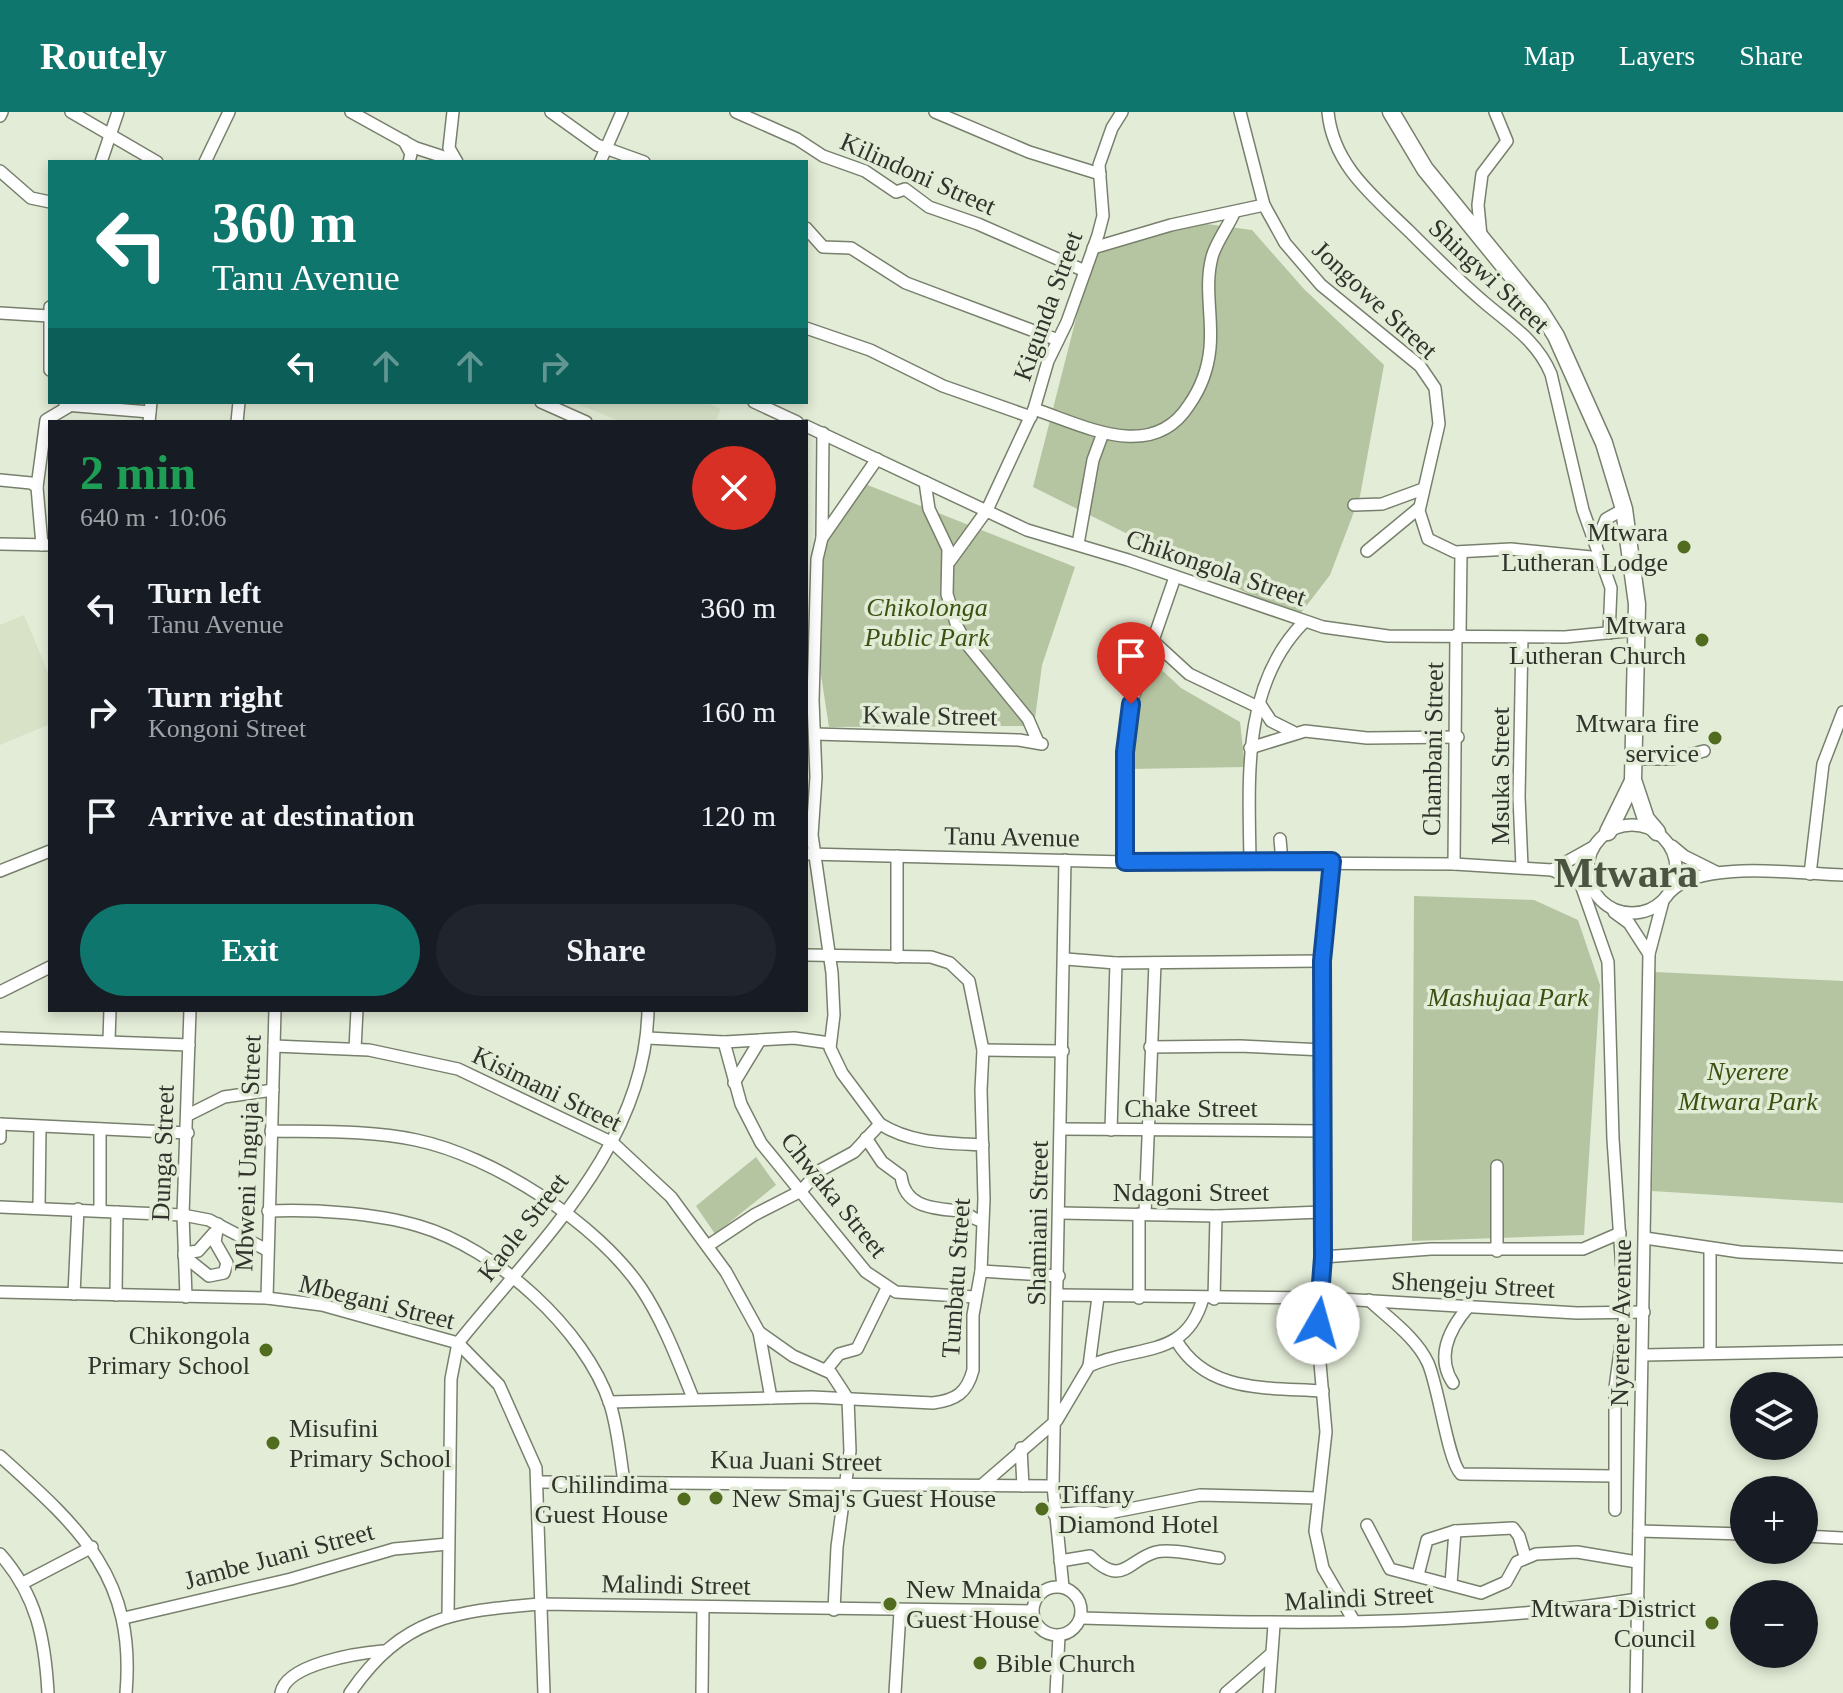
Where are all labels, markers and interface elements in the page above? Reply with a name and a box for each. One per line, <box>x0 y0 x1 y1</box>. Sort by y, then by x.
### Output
text: Routely <box>40 35 167 77</box>
text: Map <box>1524 40 1575 71</box>
text: Layers <box>1619 40 1695 71</box>
text: Share <box>1739 40 1803 71</box>
street label: Kilindoni Street <box>836 127 1001 221</box>
icon: left <box>80 192 184 296</box>
text: 360 m <box>212 192 357 254</box>
street label: Shingwi Street <box>1423 213 1556 340</box>
street label: Kigunda Street <box>1008 227 1089 385</box>
street label: Jongowe Street <box>1307 235 1444 366</box>
text: Tanu Avenue <box>212 258 400 298</box>
icon: left <box>280 344 324 388</box>
icon: ahead <box>364 344 408 388</box>
icon: ahead <box>448 344 492 388</box>
icon: right <box>532 344 576 388</box>
text: 2 min <box>80 446 196 499</box>
button: close <box>692 446 776 530</box>
text: 640 m · 10:06 <box>80 503 227 532</box>
place label: Mtwara Lutheran Lodge <box>1501 518 1668 577</box>
street label: Chikongola Street <box>1122 524 1311 613</box>
marker: Mtwara Lutheran Lodge <box>1675 538 1693 556</box>
text: Turn left <box>148 576 261 609</box>
icon: left <box>80 586 124 630</box>
text: 360 m <box>700 591 776 624</box>
park label: Chikolonga Public Park <box>864 593 990 652</box>
text: Tanu Avenue <box>148 610 284 639</box>
place label: Mtwara Lutheran Church <box>1509 611 1686 670</box>
pin <box>1097 622 1165 704</box>
marker: Mtwara Lutheran Church <box>1693 631 1711 649</box>
icon: arrive <box>1109 634 1153 678</box>
street label: Chambani Street <box>1417 661 1449 836</box>
text: Turn right <box>148 680 283 713</box>
icon: right <box>80 690 124 734</box>
text: 160 m <box>700 695 776 728</box>
street label: Kwale Street <box>862 700 999 732</box>
street label: Msuka Street <box>1486 706 1515 845</box>
place label: Mtwara fire service <box>1576 709 1699 768</box>
text: Kongoni Street <box>148 714 306 743</box>
marker: Mtwara fire service <box>1706 729 1724 747</box>
icon: arrive <box>80 794 124 838</box>
text: Arrive at destination <box>148 799 415 832</box>
text: 120 m <box>700 799 776 832</box>
street label: Tanu Avenue <box>944 821 1080 853</box>
district label: Mtwara <box>1554 850 1698 896</box>
button: Exit <box>80 904 420 996</box>
button: Share <box>436 904 776 996</box>
park label: Mashujaa Park <box>1426 983 1589 1012</box>
street label: Mbweni Unguja Street <box>229 1033 267 1272</box>
street label: Kisimani Street <box>468 1040 627 1138</box>
park label: Nyerere Mtwara Park <box>1677 1057 1818 1116</box>
street label: Dunga Street <box>146 1084 180 1222</box>
street label: Chake Street <box>1124 1094 1259 1123</box>
street label: Chwaka Street <box>775 1127 894 1264</box>
street label: Shamiani Street <box>1022 1139 1054 1306</box>
street label: Kaole Street <box>472 1167 575 1287</box>
street label: Ndagoni Street <box>1113 1178 1270 1207</box>
street label: Tumbatu Street <box>936 1196 976 1359</box>
street label: Nyerere Avenue <box>1605 1239 1637 1407</box>
street label: Shengeju Street <box>1390 1266 1556 1304</box>
street label: Mbegani Street <box>296 1269 459 1336</box>
position arrow <box>1276 1281 1360 1365</box>
place label: Chikongola Primary School <box>88 1321 250 1380</box>
marker: Chikongola Primary School <box>257 1341 275 1359</box>
map controls <box>1730 1372 1818 1668</box>
button: layers <box>1730 1372 1818 1460</box>
place label: Misufini Primary School <box>289 1414 452 1473</box>
marker: Misufini Primary School <box>264 1434 282 1452</box>
street label: Kua Juani Street <box>710 1445 883 1477</box>
place label: Chilindima Guest House <box>534 1470 668 1529</box>
button: + <box>1730 1476 1818 1564</box>
place label: Tiffany Diamond Hotel <box>1058 1480 1219 1539</box>
place label: New Smaj's Guest House <box>732 1484 996 1513</box>
marker: New Smaj's Guest House <box>707 1489 725 1507</box>
marker: Chilindima Guest House <box>675 1490 693 1508</box>
marker: Tiffany Diamond Hotel <box>1033 1500 1051 1518</box>
street label: Jambe Juani Street <box>181 1517 378 1595</box>
street label: Malindi Street <box>601 1569 752 1601</box>
place label: New Mnaida Guest House <box>906 1575 1041 1634</box>
street label: Malindi Street <box>1284 1580 1435 1616</box>
button: − <box>1730 1580 1818 1668</box>
place label: Mtwara District Council <box>1531 1594 1697 1653</box>
marker: New Mnaida Guest House <box>881 1595 899 1613</box>
marker: Mtwara District Council <box>1703 1614 1721 1632</box>
place label: Bible Church <box>996 1649 1135 1678</box>
marker: Bible Church <box>971 1654 989 1672</box>

